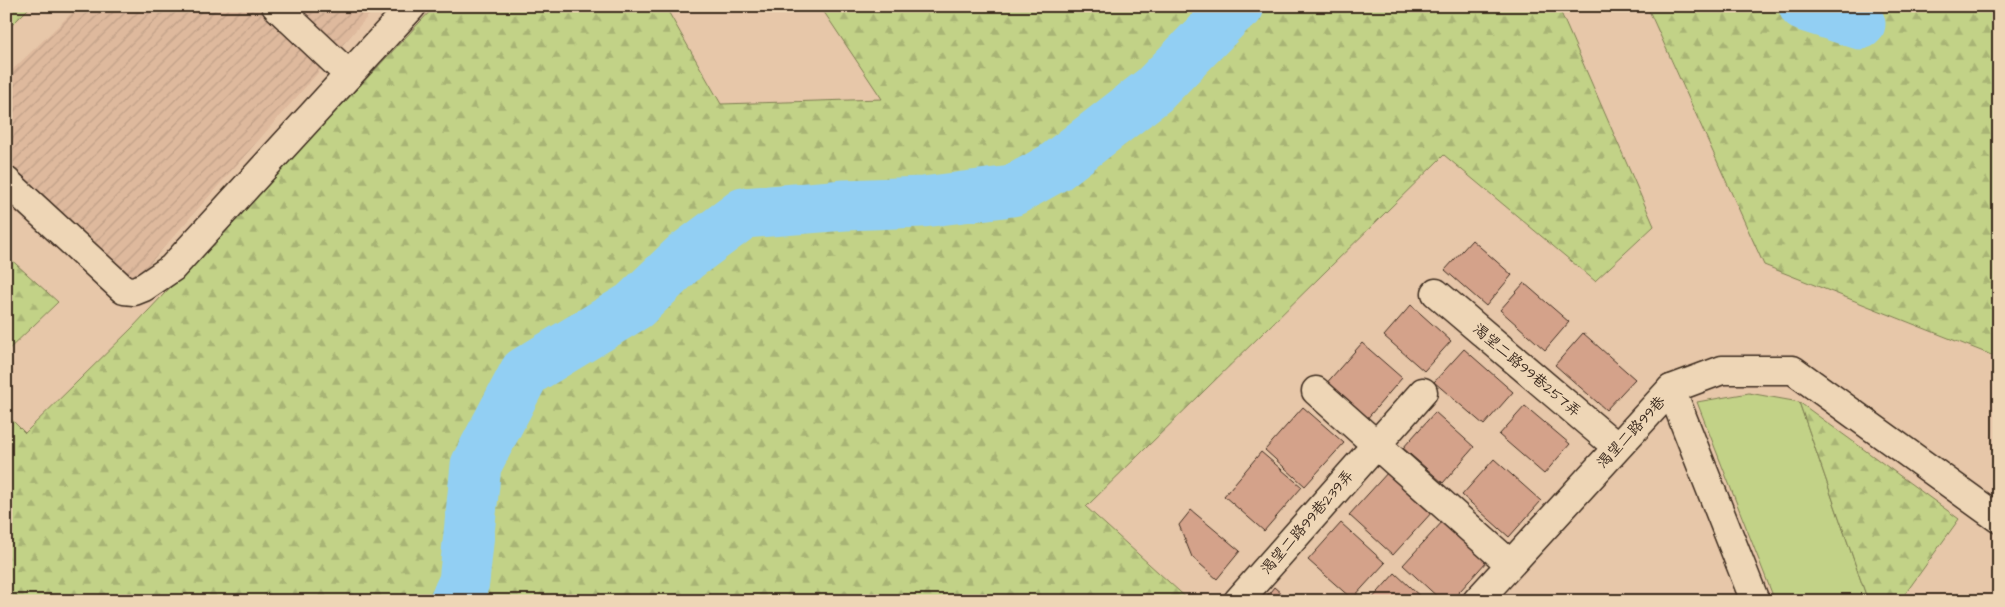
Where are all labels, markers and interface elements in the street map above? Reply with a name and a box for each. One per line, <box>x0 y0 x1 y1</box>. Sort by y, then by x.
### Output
street label: 渴望二路99巷257弄 <box>1468 319 1585 422</box>
street label: 渴望二路99巷 <box>1592 392 1670 473</box>
street label: 渴望二路99巷239弄 <box>1256 466 1359 579</box>

